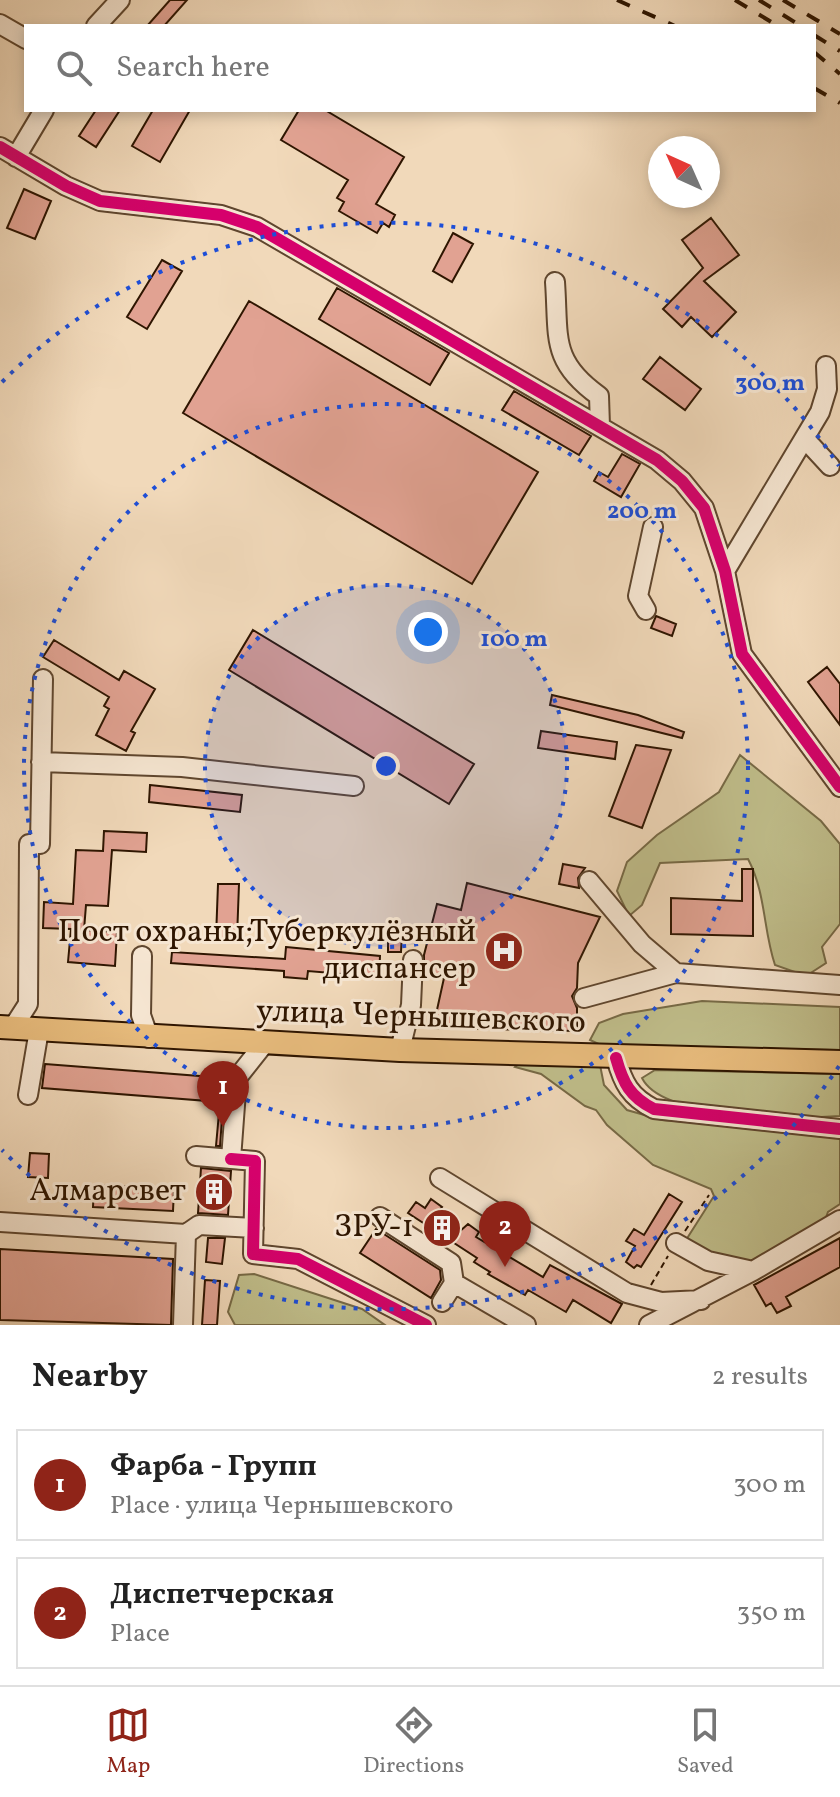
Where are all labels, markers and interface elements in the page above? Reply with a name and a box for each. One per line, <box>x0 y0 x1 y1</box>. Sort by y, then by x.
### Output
search box <box>24 24 816 112</box>
icon: search <box>52 46 96 90</box>
text: Search here <box>116 47 270 89</box>
north arrow <box>648 136 720 208</box>
text: 300 m <box>735 367 805 401</box>
text: 200 m <box>607 495 677 529</box>
your location <box>408 612 448 652</box>
text: 100 m <box>480 623 548 657</box>
centre of rings <box>372 752 400 780</box>
place label: Пост охраны;Туберкулёзный диспансер <box>58 911 476 992</box>
hospital icon: Пост охраны;Туберкулёзный диспансер <box>483 930 525 972</box>
street label: улица Чернышевского <box>255 990 587 1046</box>
pin: 1 <box>197 1061 249 1127</box>
place label: Алмарсвет <box>29 1170 186 1214</box>
building icon: Алмарсвет <box>193 1171 235 1213</box>
pin: 2 <box>479 1201 531 1267</box>
place label: ЗРУ-1 <box>334 1206 414 1250</box>
building icon: ЗРУ-1 <box>421 1207 463 1249</box>
text: Nearby <box>32 1354 148 1401</box>
text: 2 results <box>712 1359 808 1395</box>
text: Фарба - Групп <box>110 1446 317 1488</box>
text: 1 <box>55 1467 65 1503</box>
text: 300 m <box>733 1467 806 1503</box>
text: Place · улица Чернышевского <box>110 1488 453 1524</box>
text: Диспетчерская <box>110 1574 334 1616</box>
text: 2 <box>53 1595 67 1631</box>
text: 350 m <box>737 1595 806 1631</box>
text: Place <box>110 1616 170 1652</box>
tab: Map <box>106 1703 150 1782</box>
tab: Directions <box>363 1703 464 1782</box>
tab: Saved <box>677 1703 734 1782</box>

